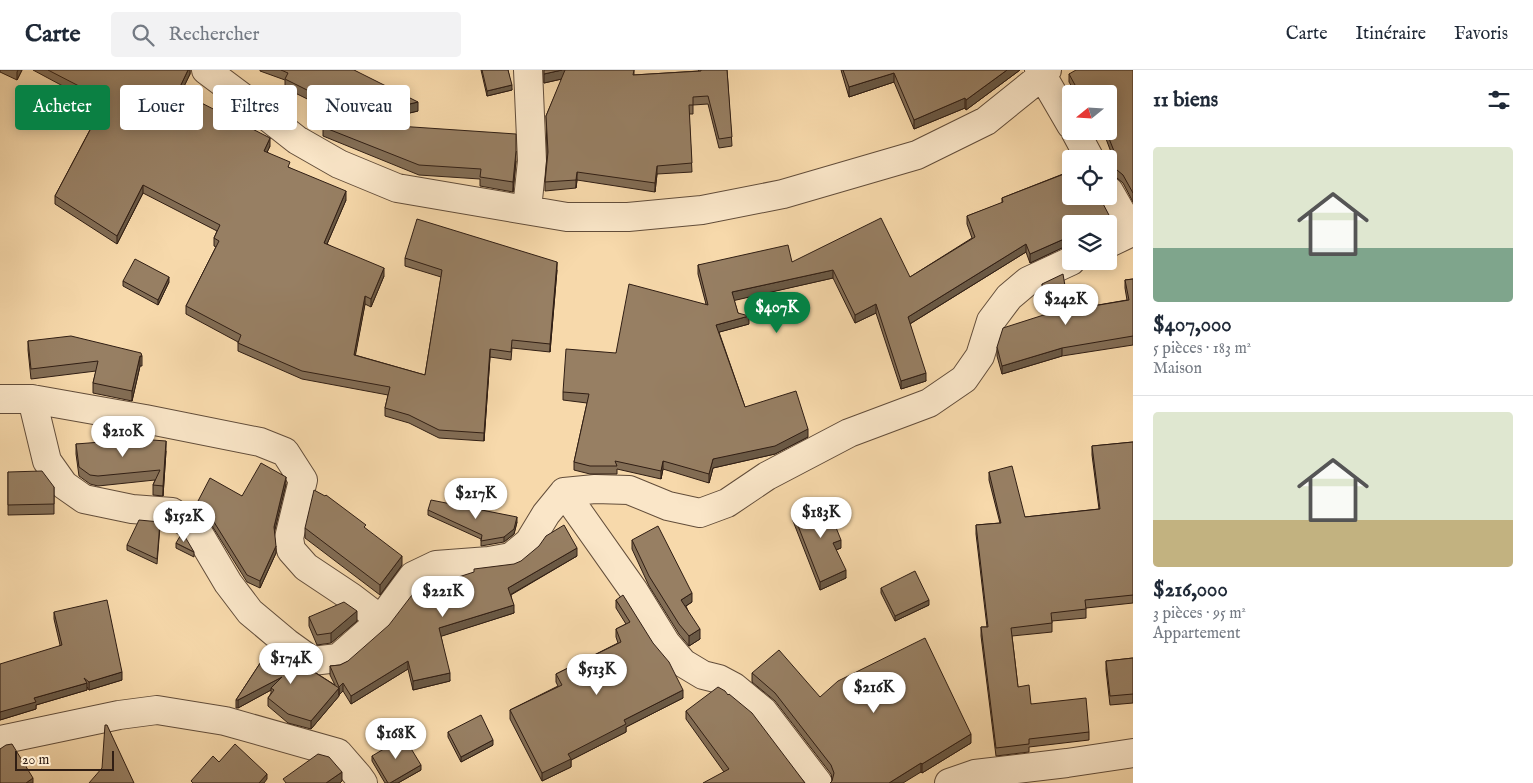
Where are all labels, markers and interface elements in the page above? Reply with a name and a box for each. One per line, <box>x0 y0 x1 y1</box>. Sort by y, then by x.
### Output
search box <box>111 12 461 57</box>
text: Carte <box>25 19 81 50</box>
icon: search <box>129 21 157 49</box>
text: Rechercher <box>169 23 260 47</box>
text: Carte <box>1286 23 1328 46</box>
text: Itinéraire <box>1356 23 1426 46</box>
text: Favoris <box>1454 23 1508 46</box>
chip: Acheter <box>15 85 110 130</box>
chip: Louer <box>120 85 203 130</box>
chip: Filtres <box>213 85 297 130</box>
chip: Nouveau <box>307 85 410 130</box>
north arrow <box>1062 85 1118 140</box>
map controls <box>1062 85 1117 270</box>
icon: filters <box>1485 86 1513 114</box>
text: 11 biens <box>1153 87 1218 114</box>
button: locate <box>1062 150 1117 205</box>
icon: home <box>1288 179 1378 269</box>
button: layers <box>1062 215 1117 270</box>
pin: $242K <box>1031 284 1101 326</box>
text: $242K <box>1044 290 1088 310</box>
pin: $407K <box>742 292 812 334</box>
text: $407K <box>755 298 799 318</box>
text: $407,000 <box>1153 312 1232 339</box>
text: 5 pièces · 183 m² <box>1153 339 1251 359</box>
text: Maison <box>1153 359 1202 379</box>
pin: $210K <box>88 416 158 458</box>
text: $210K <box>102 422 144 442</box>
icon: home <box>1288 445 1378 535</box>
pin: $217K <box>441 478 511 520</box>
text: $217K <box>455 484 497 504</box>
pin: $183K <box>786 496 856 539</box>
pin: $152K <box>149 500 219 543</box>
text: $183K <box>802 503 840 523</box>
text: $152K <box>164 507 204 527</box>
pin: $221K <box>408 576 478 618</box>
text: $216,000 <box>1153 577 1228 604</box>
text: $221K <box>422 582 464 602</box>
text: 3 pièces · 95 m² <box>1153 604 1246 624</box>
text: Appartement <box>1153 624 1240 644</box>
pin: $174K <box>256 642 326 685</box>
text: $174K <box>270 649 312 669</box>
pin: $513K <box>562 654 632 696</box>
text: $513K <box>578 660 616 680</box>
pin: $216K <box>839 672 909 714</box>
text: $216K <box>854 678 894 698</box>
pin: $168K <box>361 718 431 760</box>
text: $168K <box>376 724 416 744</box>
scale bar <box>15 748 114 771</box>
text: 20 m <box>22 751 49 769</box>

